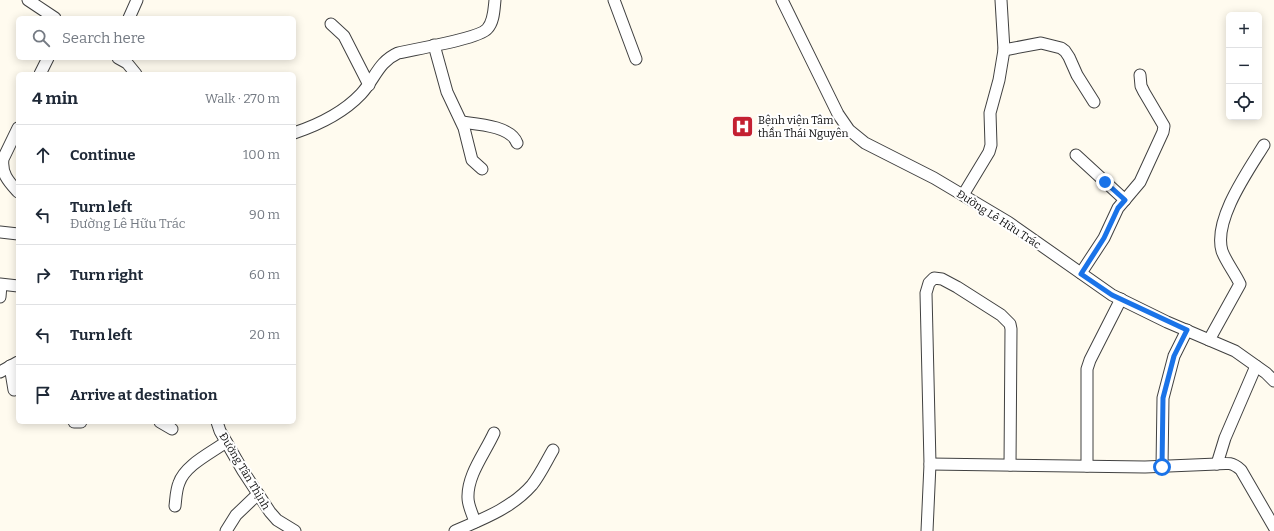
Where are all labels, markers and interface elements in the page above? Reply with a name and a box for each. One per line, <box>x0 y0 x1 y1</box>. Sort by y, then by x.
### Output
map controls <box>1226 12 1262 120</box>
button: + <box>1226 12 1262 48</box>
search box <box>16 16 296 60</box>
icon: search <box>30 27 52 49</box>
text: Search here <box>62 29 145 47</box>
button: − <box>1226 48 1262 84</box>
button: locate <box>1226 84 1262 120</box>
text: 4 min <box>32 88 78 109</box>
text: Walk · 270 m <box>205 91 280 106</box>
hospital icon: Bệnh viện Tâm thần Thái Nguyên <box>730 113 756 139</box>
place label: Bệnh viện Tâm thần Thái Nguyên <box>758 114 848 140</box>
icon: ahead <box>32 144 54 166</box>
text: Continue <box>70 146 136 164</box>
text: 100 m <box>243 147 280 162</box>
route end <box>1096 173 1114 191</box>
street label: Đường Lê Hữu Trác <box>954 187 1044 252</box>
text: Turn left <box>70 198 132 216</box>
icon: left <box>32 204 54 226</box>
text: 90 m <box>249 207 280 222</box>
text: Đường Lê Hữu Trác <box>70 216 185 231</box>
icon: right <box>32 264 54 286</box>
text: Turn right <box>70 266 143 284</box>
text: 60 m <box>249 267 280 282</box>
icon: left <box>32 324 54 346</box>
text: Turn left <box>70 326 132 344</box>
text: 20 m <box>250 327 280 342</box>
icon: arrive <box>32 384 54 406</box>
text: Arrive at destination <box>70 386 217 404</box>
street label: Đường Tân Thịnh <box>216 430 273 512</box>
route start <box>1153 458 1171 476</box>

